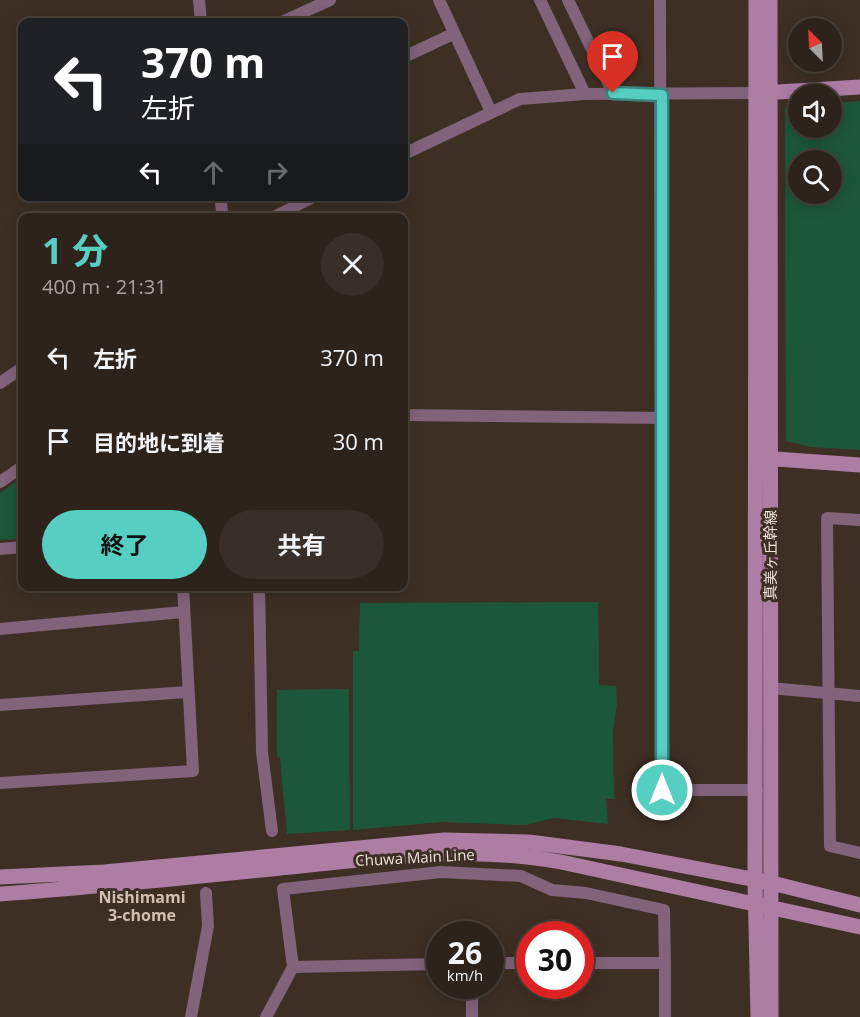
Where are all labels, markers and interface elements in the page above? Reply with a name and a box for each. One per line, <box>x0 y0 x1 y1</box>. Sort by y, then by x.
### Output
north arrow <box>788 18 842 72</box>
map controls <box>788 18 842 204</box>
pin <box>587 31 638 93</box>
text: 370 m <box>141 33 265 90</box>
icon: arrive <box>596 40 629 73</box>
icon: left <box>42 42 120 120</box>
button: sound <box>788 84 842 138</box>
text: 左折 <box>141 89 195 126</box>
button: search <box>788 150 842 204</box>
icon: left <box>134 156 167 189</box>
icon: ahead <box>197 156 230 189</box>
icon: right <box>260 156 293 189</box>
text: 1 分 <box>42 226 108 275</box>
button: close <box>321 233 384 296</box>
text: 400 m · 21:31 <box>42 273 167 300</box>
icon: left <box>42 341 75 374</box>
text: 370 m <box>320 342 384 372</box>
text: 左折 <box>93 343 137 373</box>
icon: arrive <box>42 425 75 458</box>
text: 30 m <box>333 426 384 456</box>
text: 目的地に到着 <box>93 427 225 457</box>
button: 終了 <box>42 510 207 579</box>
button: 共有 <box>219 510 384 579</box>
street label: 真美ヶ丘幹線 <box>760 510 780 600</box>
position arrow <box>630 758 694 822</box>
street label: Chuwa Main Line <box>355 844 475 870</box>
district label: Nishimami 3-chome <box>98 886 186 926</box>
speed limit sign: 30 <box>516 921 594 999</box>
text: 26 <box>448 932 482 973</box>
text: km/h <box>447 965 483 985</box>

